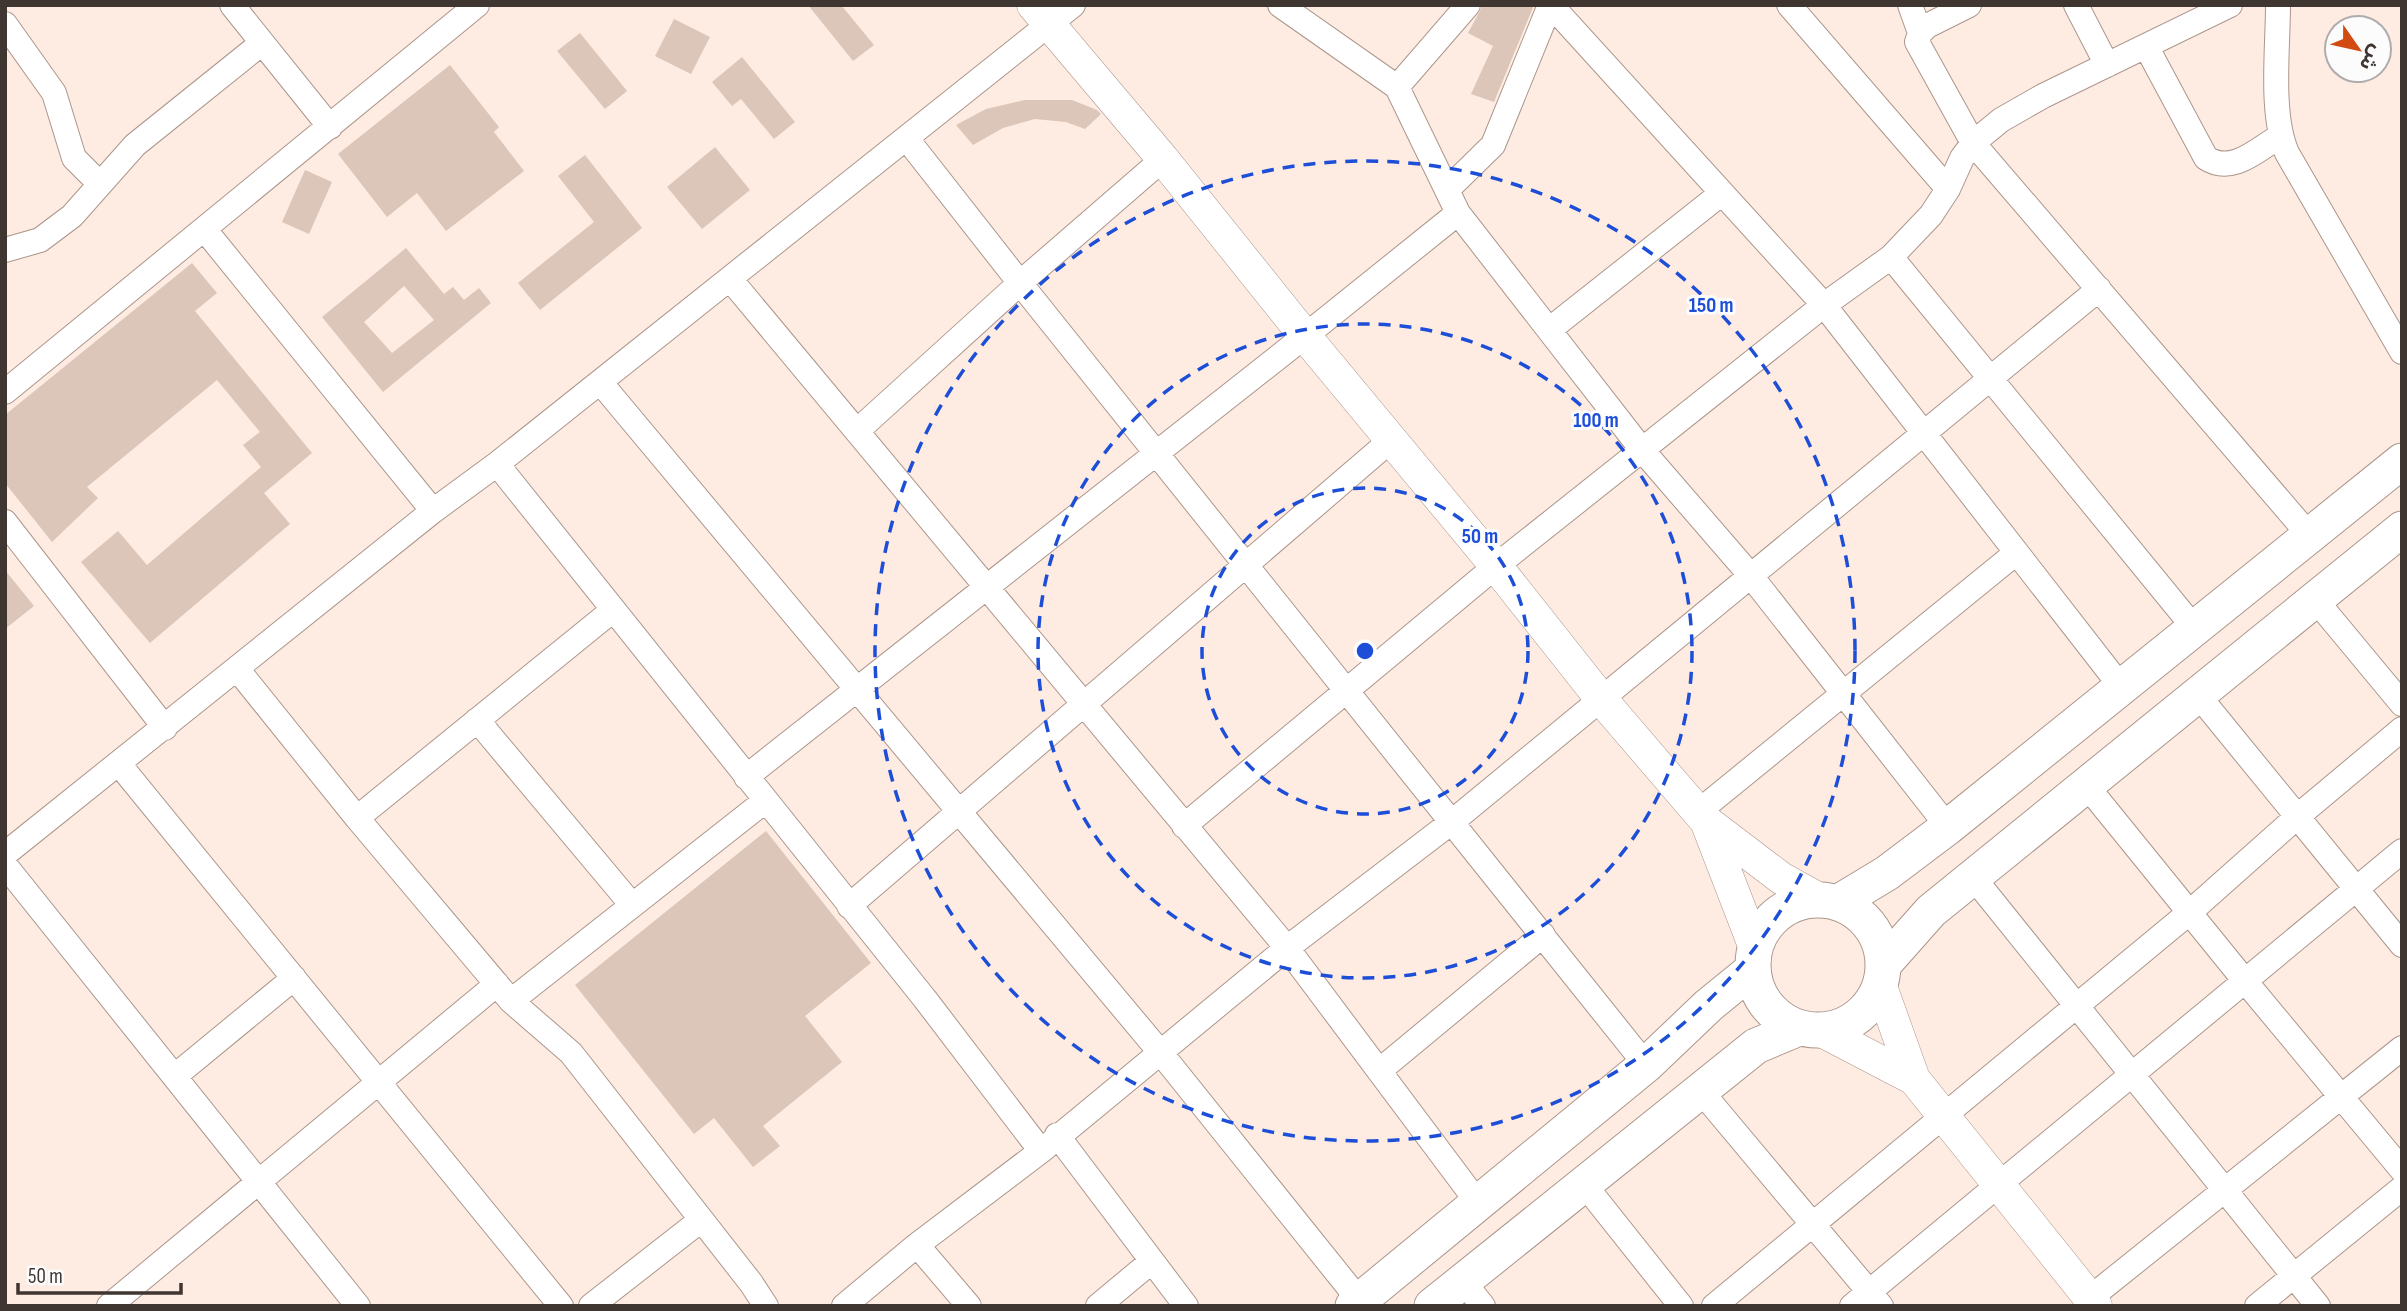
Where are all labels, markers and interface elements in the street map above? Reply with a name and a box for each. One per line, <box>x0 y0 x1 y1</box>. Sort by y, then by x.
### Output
north arrow <box>2323 14 2393 84</box>
text: ش <box>2354 40 2388 75</box>
text: 150 m <box>1689 293 1733 318</box>
text: 100 m <box>1573 408 1619 433</box>
text: 50 m <box>1462 524 1498 549</box>
centre of rings <box>1353 639 1377 663</box>
scale bar <box>18 1252 180 1296</box>
text: 50 m <box>28 1264 63 1289</box>

